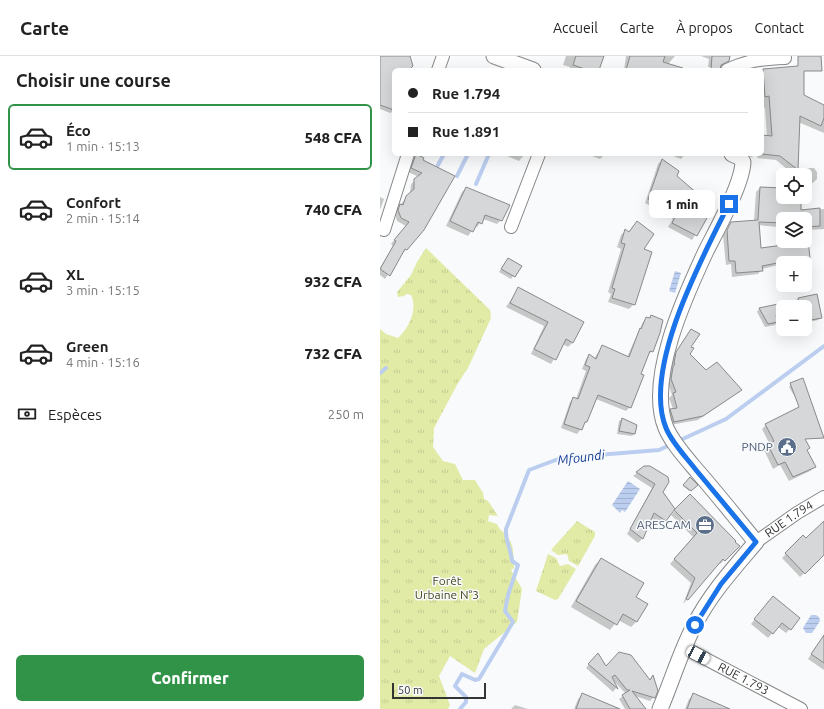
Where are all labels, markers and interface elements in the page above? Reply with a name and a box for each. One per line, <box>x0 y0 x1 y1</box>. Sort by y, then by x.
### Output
text: Carte <box>20 17 69 39</box>
text: Accueil <box>553 20 598 36</box>
text: Carte <box>620 20 654 36</box>
text: À propos <box>676 20 733 36</box>
text: Contact <box>755 20 804 36</box>
text: Choisir une course <box>16 70 171 90</box>
text: Rue 1.794 <box>432 85 500 102</box>
icon: car <box>18 119 54 155</box>
text: Éco <box>66 122 91 139</box>
text: Rue 1.891 <box>432 123 500 140</box>
text: 548 CFA <box>305 129 362 146</box>
text: 1 min · 15:13 <box>66 139 140 153</box>
map controls <box>776 168 812 336</box>
button: locate <box>776 168 812 204</box>
callout: 1 min <box>649 190 715 218</box>
icon: car <box>18 191 54 227</box>
text: Confort <box>66 194 121 211</box>
route end <box>720 195 738 213</box>
text: 1 min <box>665 197 699 211</box>
text: 740 CFA <box>305 201 362 218</box>
text: 2 min · 15:14 <box>66 211 140 225</box>
button: layers <box>776 212 812 248</box>
button: + <box>776 256 812 292</box>
icon: car <box>18 263 54 299</box>
text: XL <box>66 266 84 283</box>
text: 932 CFA <box>305 273 362 290</box>
text: 3 min · 15:15 <box>66 283 140 297</box>
button: − <box>776 300 812 336</box>
icon: car <box>18 335 54 371</box>
text: Green <box>66 338 108 355</box>
text: 732 CFA <box>305 345 362 362</box>
text: 4 min · 15:16 <box>66 355 140 369</box>
icon: cash <box>16 403 38 425</box>
text: Espèces <box>48 406 102 423</box>
text: 250 m <box>328 407 364 421</box>
public building icon: PNDP <box>776 436 798 458</box>
place label: PNDP <box>742 440 773 453</box>
water label: Mfoundi <box>557 447 606 468</box>
street label: RUE 1.794 <box>762 498 815 540</box>
office icon: ARESCAM <box>694 514 716 536</box>
place label: ARESCAM <box>637 518 691 531</box>
park label: Forêt Urbaine N°3 <box>415 574 479 601</box>
route start <box>686 616 704 634</box>
car <box>685 644 711 666</box>
button: Confirmer <box>16 655 364 701</box>
street label: RUE 1.793 <box>716 660 771 697</box>
scale bar <box>392 681 486 700</box>
text: 50 m <box>398 684 422 696</box>

